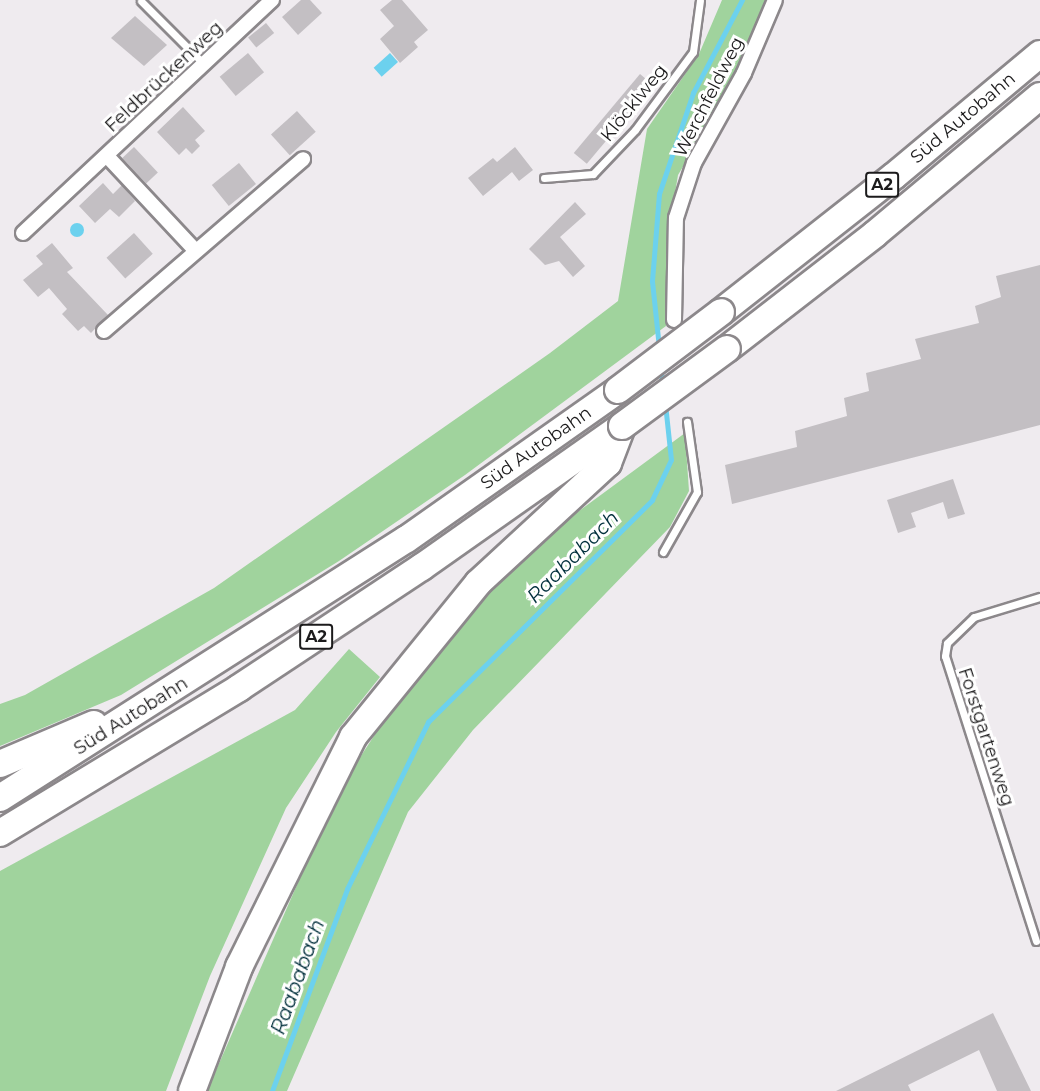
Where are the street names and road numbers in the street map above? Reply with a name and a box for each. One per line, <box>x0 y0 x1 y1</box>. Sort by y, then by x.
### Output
street label: Feldbrückenweg <box>101 17 227 137</box>
street label: Werchfeldweg <box>669 33 749 161</box>
street label: Klöcklweg <box>596 60 672 146</box>
street label: Süd Autobahn <box>906 68 1020 168</box>
road number: A2 <box>864 172 900 198</box>
street label: Süd Autobahn <box>476 402 596 494</box>
road number: A2 <box>298 624 334 650</box>
street label: Forstgartenweg <box>953 665 1019 809</box>
street label: Süd Autobahn <box>70 672 192 760</box>

